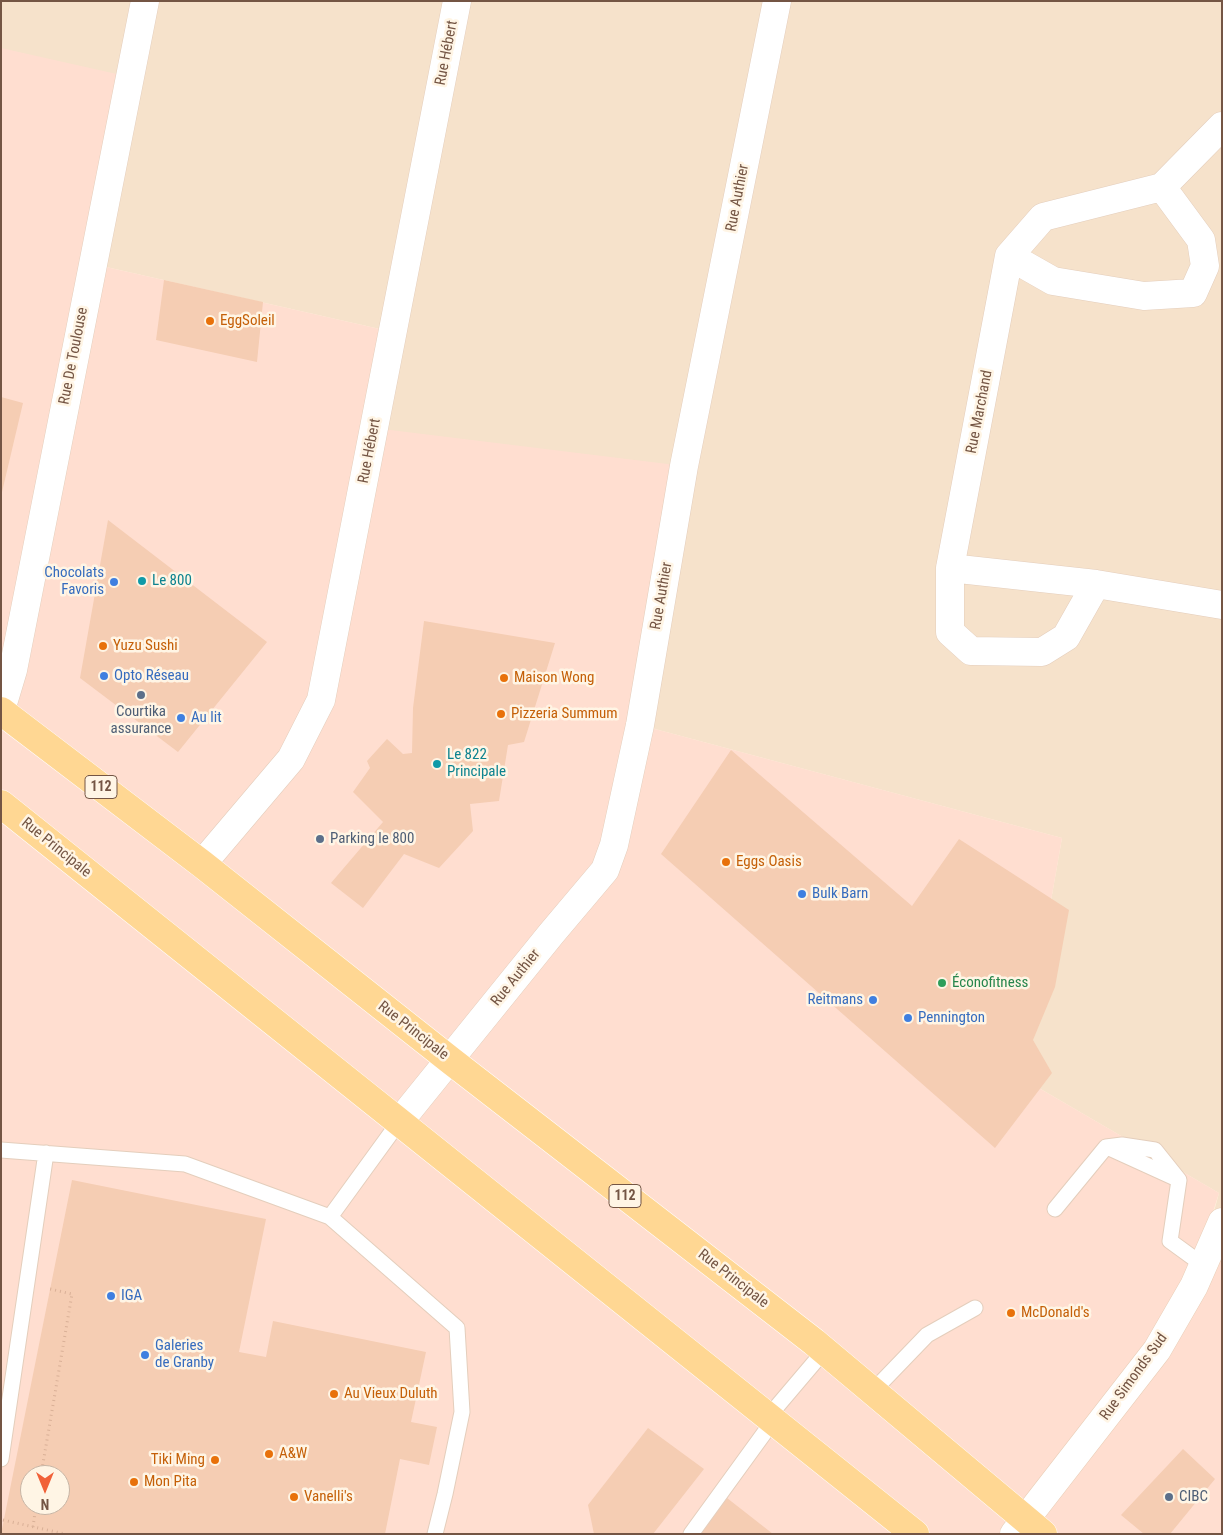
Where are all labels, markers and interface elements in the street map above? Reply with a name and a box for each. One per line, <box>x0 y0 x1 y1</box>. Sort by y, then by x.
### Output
street label: Rue Hébert <box>432 19 462 87</box>
street label: Rue Authier <box>723 163 753 233</box>
street label: Rue De Toulouse <box>56 306 92 406</box>
place label: EggSoleil <box>220 312 275 330</box>
marker: EggSoleil <box>204 315 216 327</box>
street label: Rue Marchand <box>963 369 997 455</box>
street label: Rue Hébert <box>355 417 385 485</box>
street label: Rue Authier <box>647 561 677 631</box>
place label: Chocolats Favoris <box>44 564 104 599</box>
place label: Le 800 <box>152 572 192 590</box>
marker: Le 800 <box>136 575 148 587</box>
marker: Chocolats Favoris <box>108 576 120 588</box>
place label: Yuzu Sushi <box>113 637 178 655</box>
marker: Yuzu Sushi <box>97 640 109 652</box>
place label: Opto Réseau <box>114 667 189 685</box>
place label: Maison Wong <box>514 669 594 687</box>
marker: Opto Réseau <box>98 670 110 682</box>
marker: Maison Wong <box>498 672 510 684</box>
marker: Courtika assurance <box>135 689 147 701</box>
place label: Courtika assurance <box>111 703 171 738</box>
place label: Pizzeria Summum <box>511 705 618 723</box>
marker: Pizzeria Summum <box>495 708 507 720</box>
place label: Au lit <box>191 709 222 727</box>
marker: Au lit <box>175 712 187 724</box>
place label: Le 822 Principale <box>447 746 506 781</box>
marker: Le 822 Principale <box>431 758 443 770</box>
road number: 112 <box>85 776 117 799</box>
street label: Rue Principale <box>17 814 95 882</box>
place label: Parking le 800 <box>330 830 414 848</box>
marker: Parking le 800 <box>314 833 326 845</box>
place label: Eggs Oasis <box>736 853 802 871</box>
marker: Eggs Oasis <box>720 856 732 868</box>
place label: Bulk Barn <box>812 885 868 903</box>
marker: Bulk Barn <box>796 888 808 900</box>
street label: Rue Authier <box>488 946 544 1010</box>
place label: Éconofitness <box>952 974 1028 992</box>
marker: Éconofitness <box>936 977 948 989</box>
place label: Reitmans <box>808 991 863 1009</box>
marker: Reitmans <box>867 994 879 1006</box>
street label: Rue Principale <box>374 998 452 1064</box>
place label: Pennington <box>918 1009 985 1027</box>
marker: Pennington <box>902 1012 914 1024</box>
road number: 112 <box>609 1184 641 1208</box>
street label: Rue Principale <box>694 1246 772 1312</box>
place label: IGA <box>121 1287 142 1305</box>
marker: IGA <box>105 1290 117 1302</box>
place label: McDonald's <box>1021 1304 1090 1322</box>
marker: McDonald's <box>1005 1307 1017 1319</box>
street label: Rue Simonds Sud <box>1096 1330 1172 1424</box>
place label: Galeries de Granby <box>155 1337 214 1372</box>
marker: Galeries de Granby <box>139 1349 151 1361</box>
place label: Au Vieux Duluth <box>344 1385 438 1403</box>
marker: Au Vieux Duluth <box>328 1388 340 1400</box>
place label: A&W <box>279 1445 307 1463</box>
marker: A&W <box>263 1448 275 1460</box>
place label: Tiki Ming <box>151 1451 205 1469</box>
marker: Tiki Ming <box>209 1454 221 1466</box>
north arrow <box>20 1465 70 1515</box>
place label: Mon Pita <box>144 1473 197 1491</box>
marker: Mon Pita <box>128 1476 140 1488</box>
place label: Vanelli's <box>304 1488 353 1506</box>
place label: CIBC <box>1179 1488 1208 1506</box>
marker: Vanelli's <box>288 1491 300 1503</box>
marker: CIBC <box>1163 1491 1175 1503</box>
text: N <box>41 1496 49 1512</box>

